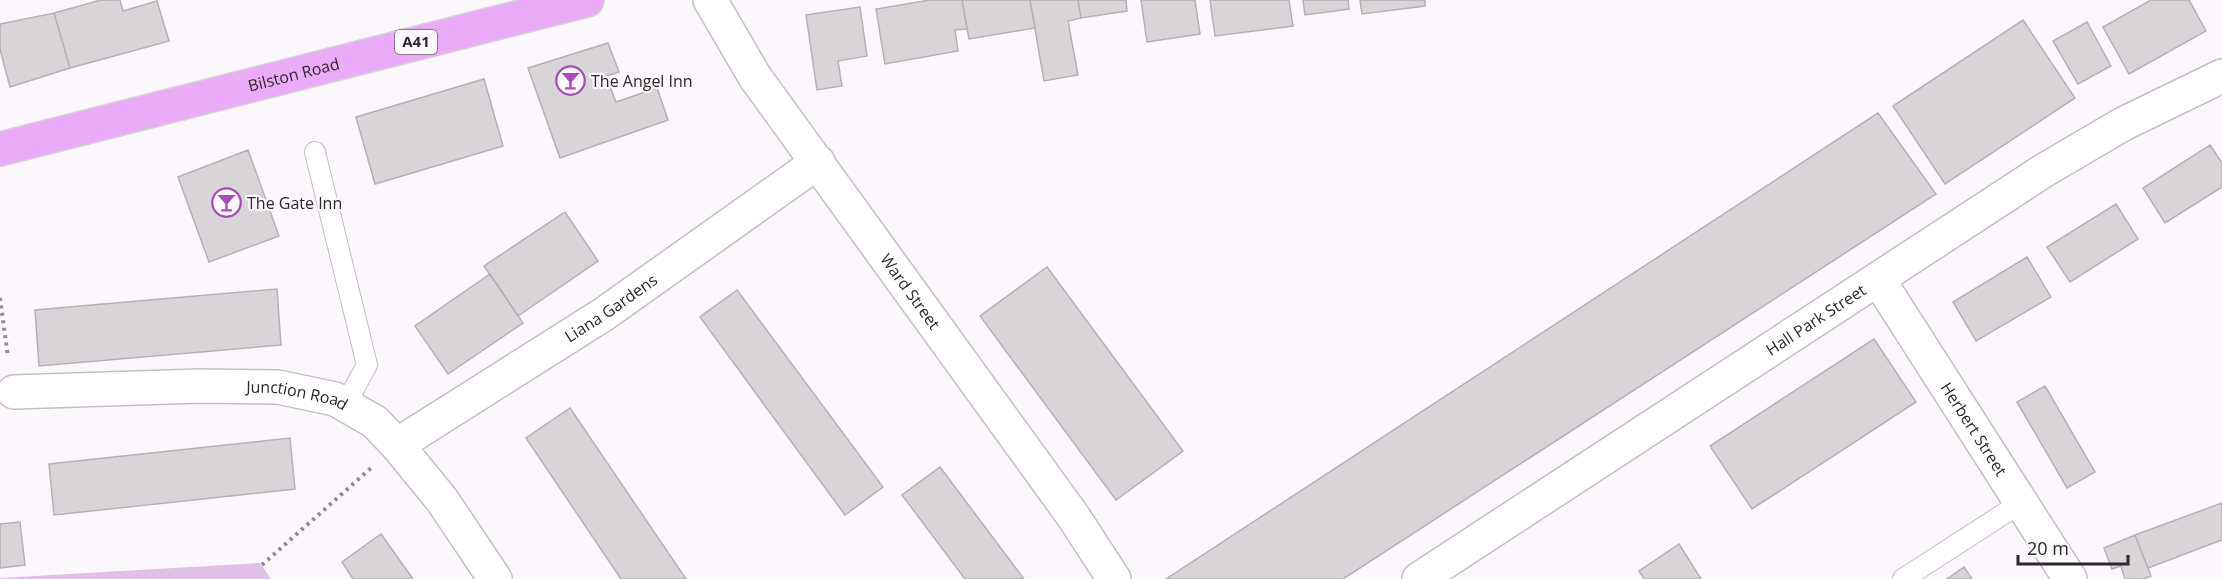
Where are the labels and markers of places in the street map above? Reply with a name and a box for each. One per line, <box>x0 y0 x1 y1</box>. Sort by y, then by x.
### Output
bar icon: The Angel Inn <box>554 65 586 97</box>
place label: The Angel Inn <box>591 70 693 92</box>
bar icon: The Gate Inn <box>210 187 242 219</box>
place label: The Gate Inn <box>247 192 342 214</box>

